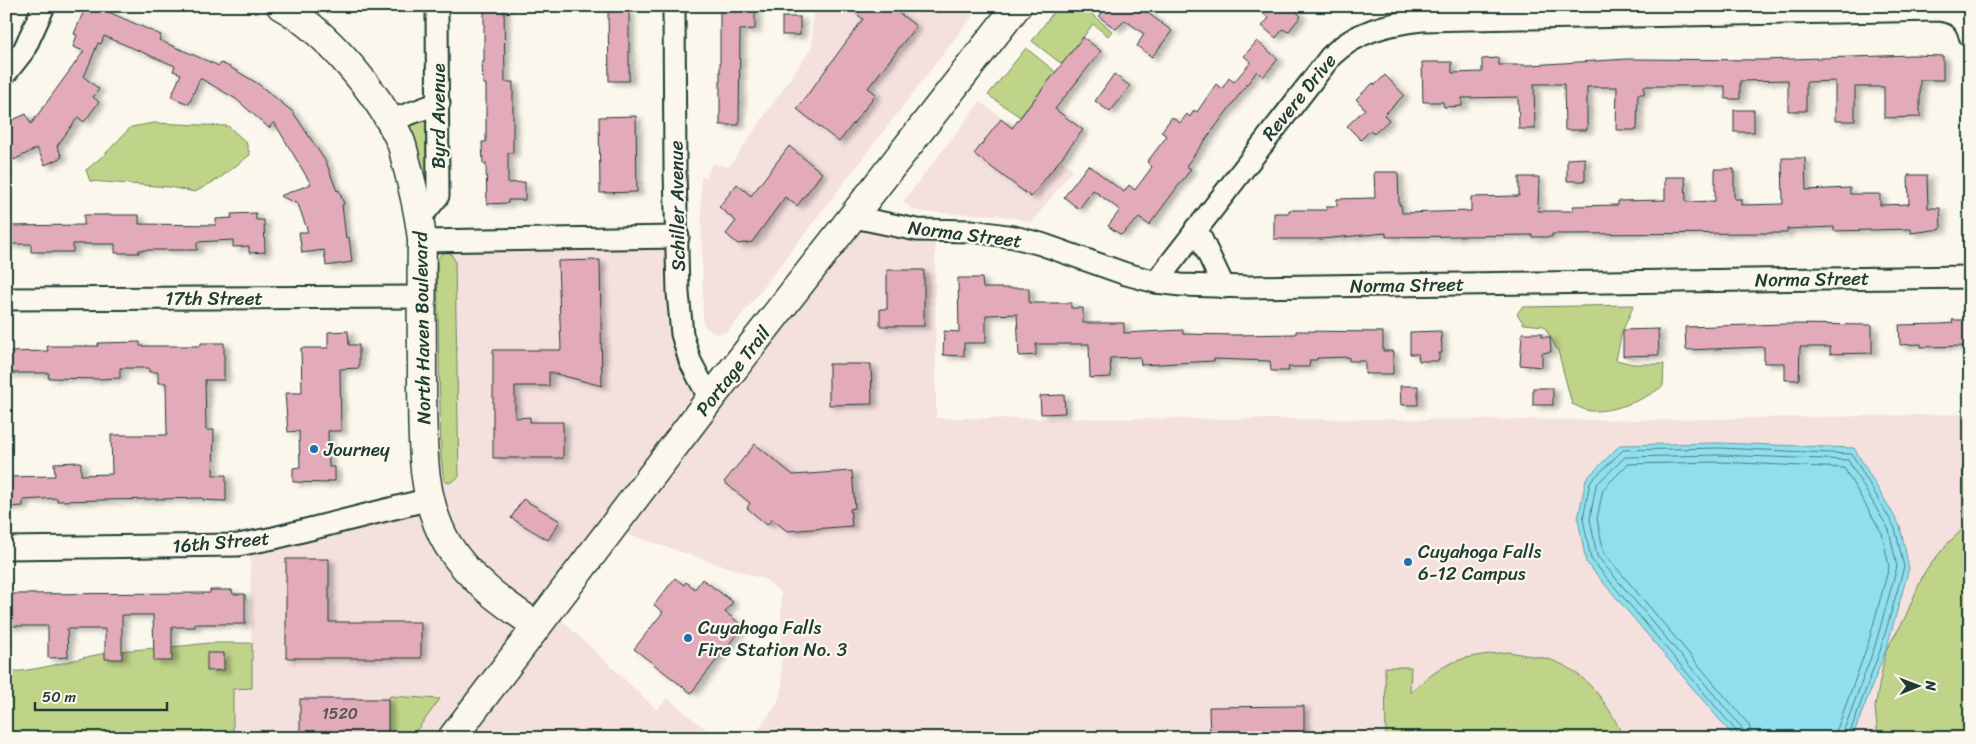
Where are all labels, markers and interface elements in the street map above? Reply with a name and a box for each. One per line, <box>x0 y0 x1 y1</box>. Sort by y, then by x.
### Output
street label: Revere Drive <box>1253 46 1345 148</box>
street label: Byrd Avenue <box>422 63 455 169</box>
street label: Schiller Avenue <box>659 140 695 272</box>
street label: Norma Street <box>906 211 1024 257</box>
street label: North Haven Boulevard <box>404 229 440 425</box>
street label: Norma Street <box>1755 262 1869 296</box>
street label: Norma Street <box>1350 268 1464 302</box>
street label: 17th Street <box>165 282 263 315</box>
street label: Portage Trail <box>687 318 779 423</box>
place label: Journey <box>323 433 390 466</box>
marker: Journey <box>308 443 320 455</box>
street label: 16th Street <box>171 521 271 563</box>
place label: Cuyahoga Falls 6-12 Campus <box>1418 535 1542 590</box>
marker: Cuyahoga Falls 6-12 Campus <box>1402 556 1414 568</box>
place label: Cuyahoga Falls Fire Station No. 3 <box>698 611 848 666</box>
marker: Cuyahoga Falls Fire Station No. 3 <box>682 632 694 644</box>
north arrow <box>1894 662 1944 712</box>
scale bar <box>35 679 168 711</box>
text: N <box>1918 680 1943 691</box>
text: 50 m <box>42 684 77 710</box>
house number: 1520 <box>322 699 358 728</box>

